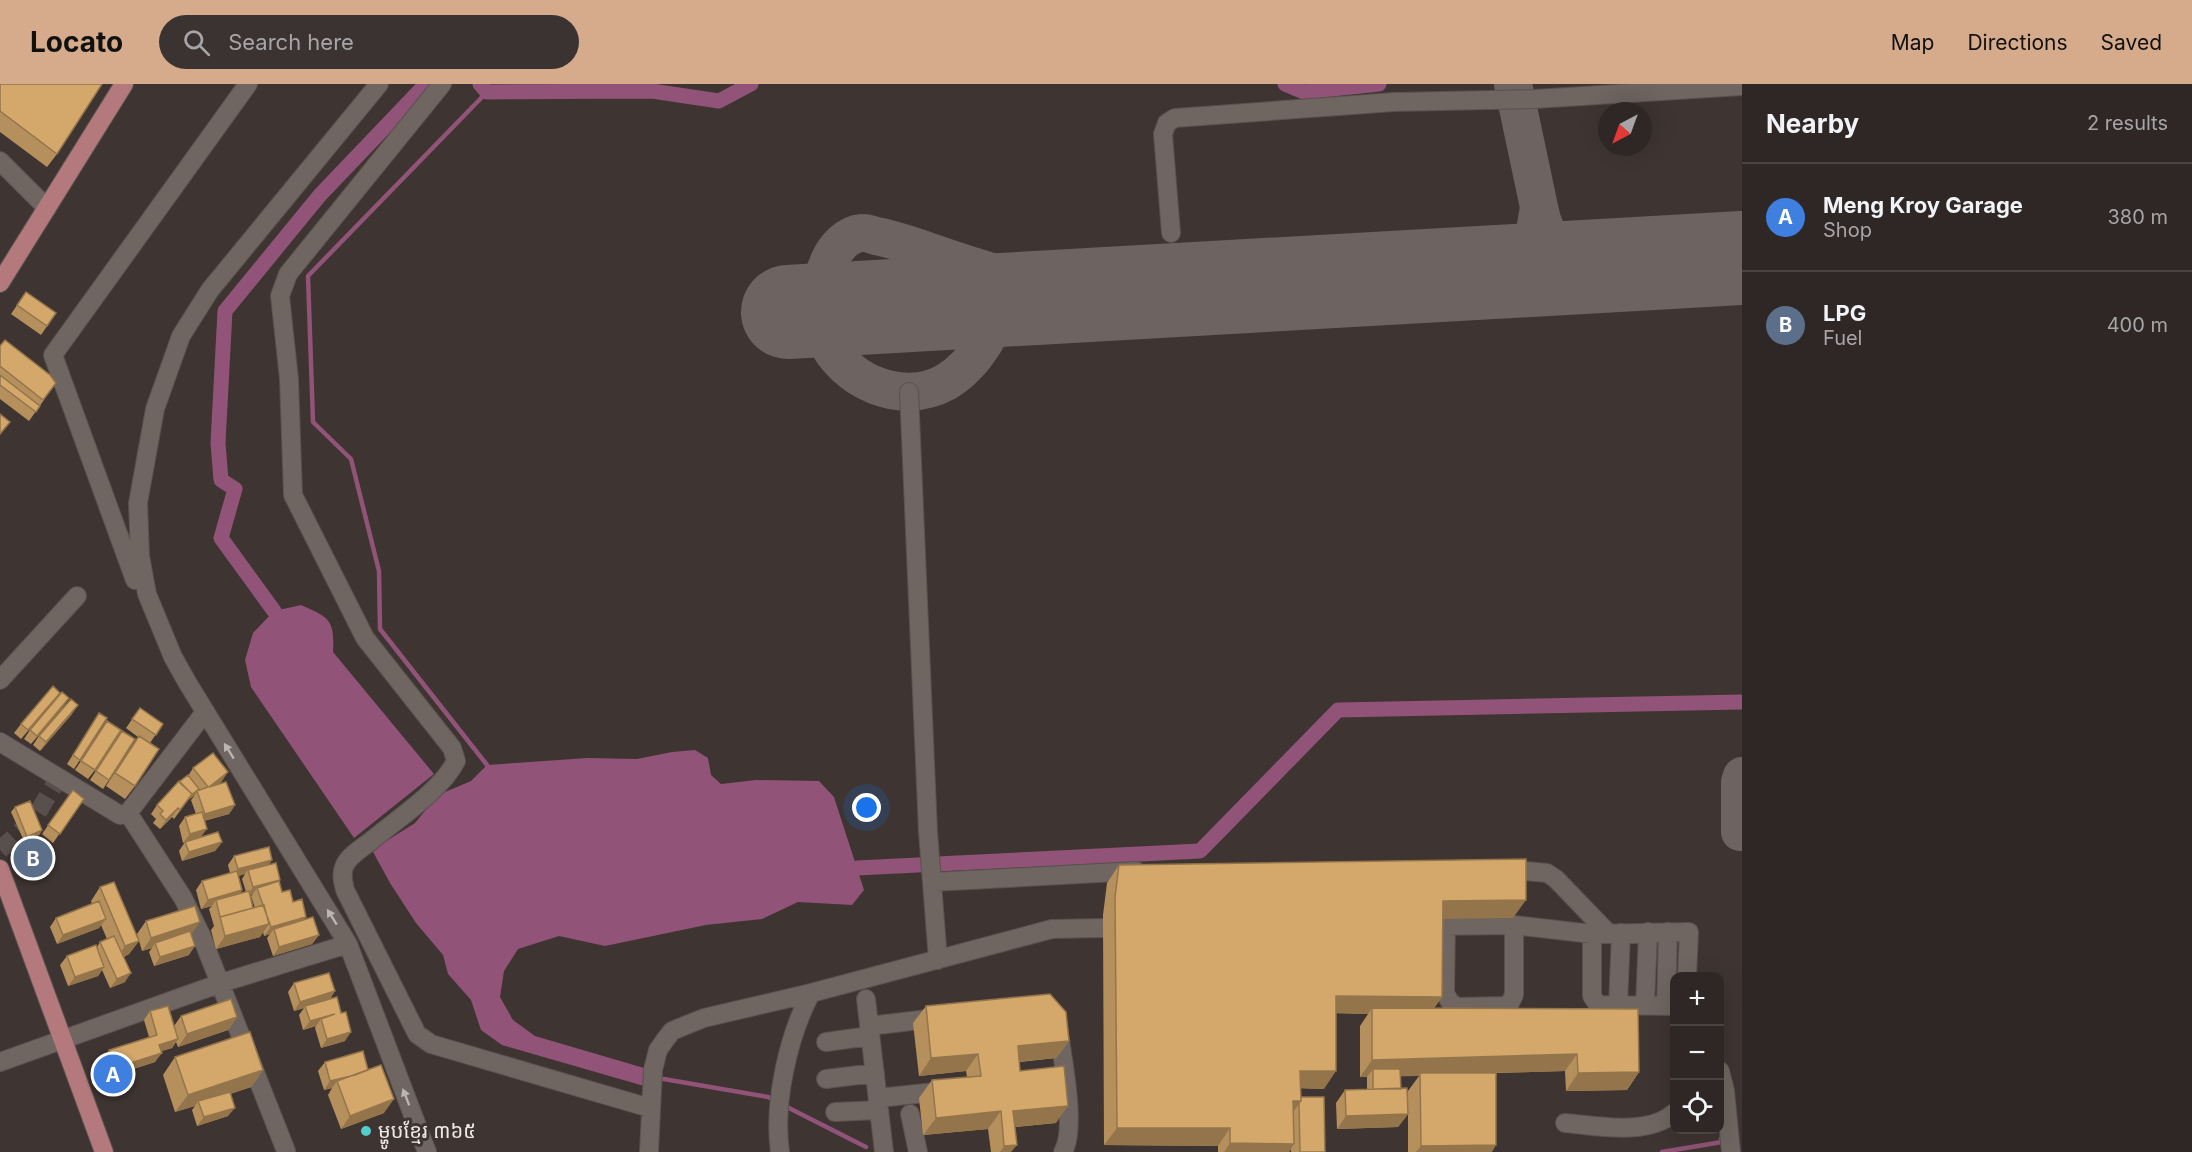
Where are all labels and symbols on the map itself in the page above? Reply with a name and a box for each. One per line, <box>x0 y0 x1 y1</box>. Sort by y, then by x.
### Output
north arrow <box>1598 102 1652 156</box>
one-way arrow <box>224 743 235 759</box>
your location <box>852 793 881 822</box>
pin: B <box>14 836 52 880</box>
one-way arrow <box>326 909 337 926</box>
pin: A <box>94 1052 132 1096</box>
one-way arrow <box>401 1088 410 1106</box>
place label: ម្ហូបខ្មែរ ៣៦៥ <box>378 1119 476 1150</box>
marker: ម្ហូបខ្មែរ ៣៦៥ <box>359 1124 373 1138</box>

